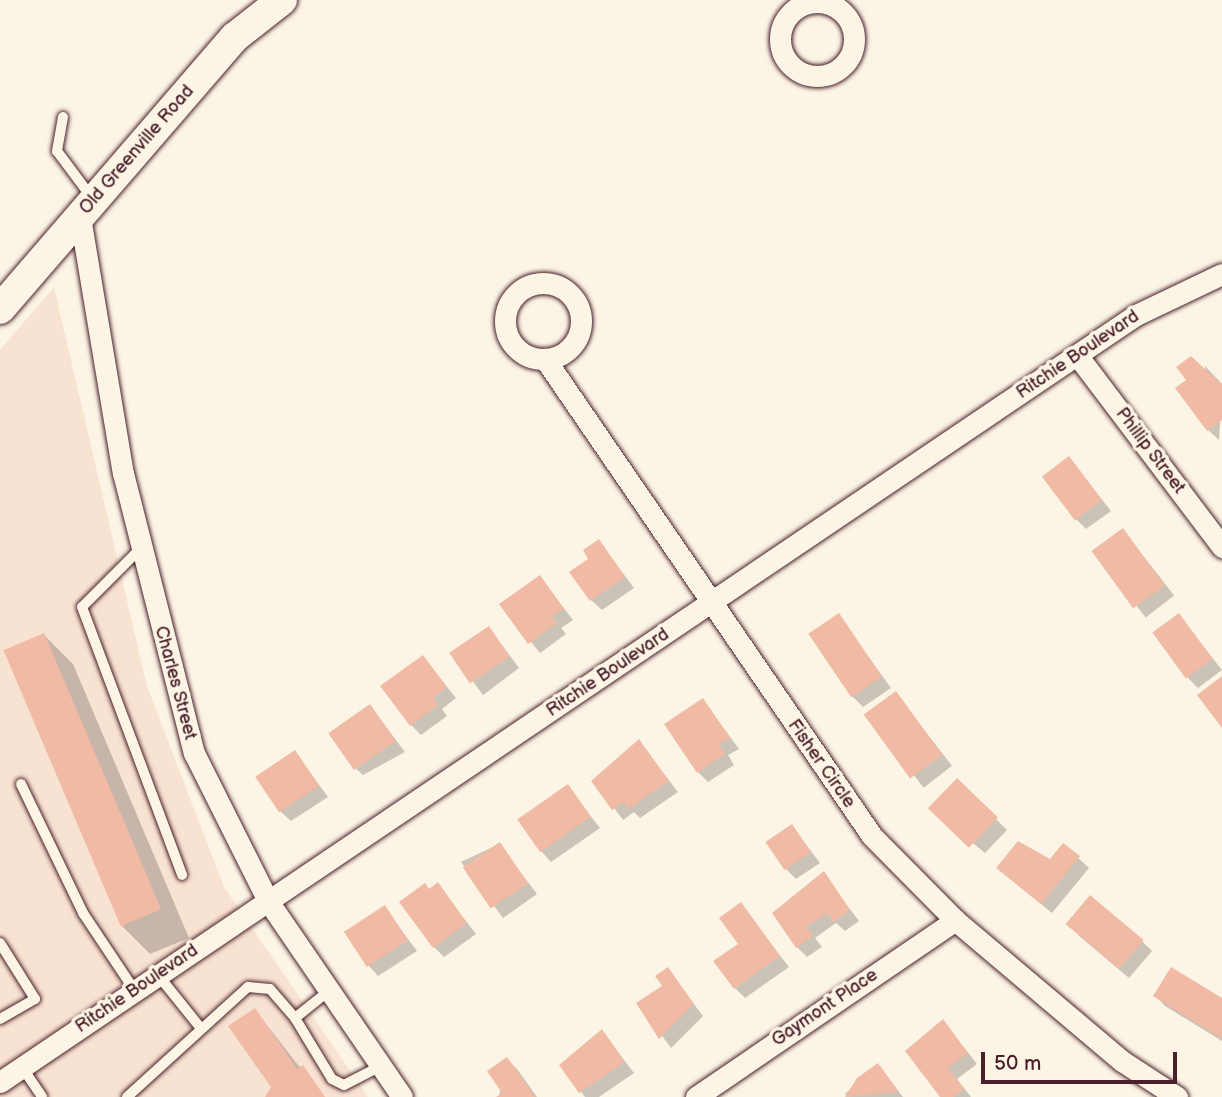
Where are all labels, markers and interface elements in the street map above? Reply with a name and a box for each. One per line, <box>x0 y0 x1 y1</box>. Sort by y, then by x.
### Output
street label: Old Greenville Road <box>75 81 199 219</box>
street label: Ritchie Boulevard <box>1013 306 1143 404</box>
street label: Phillip Street <box>1111 404 1189 498</box>
street label: Charles Street <box>149 624 201 742</box>
street label: Ritchie Boulevard <box>543 624 673 722</box>
street label: Fisher Circle <box>783 716 859 812</box>
street label: Ritchie Boulevard <box>72 940 202 1038</box>
street label: Gaymont Place <box>768 965 882 1051</box>
scale bar <box>984 1038 1180 1082</box>
text: 50 m <box>994 1051 1041 1076</box>

